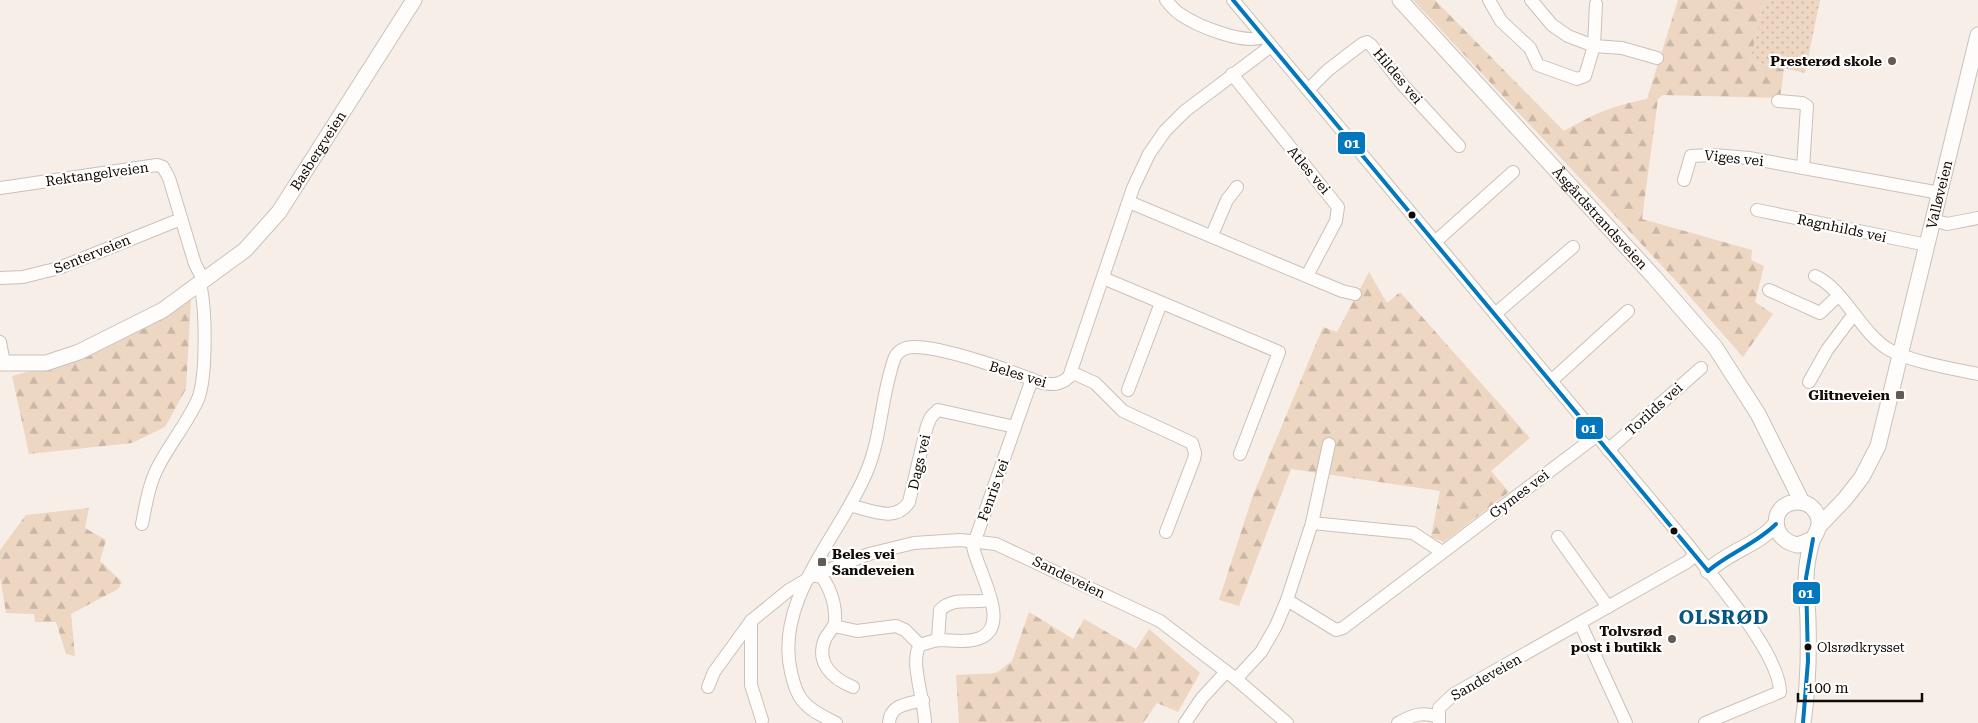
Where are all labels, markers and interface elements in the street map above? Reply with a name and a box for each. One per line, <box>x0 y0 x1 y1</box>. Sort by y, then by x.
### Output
street label: Hildes vei <box>1370 45 1426 107</box>
place label: Presterød skole <box>1770 53 1882 69</box>
marker: Presterød skole <box>1886 55 1898 67</box>
street label: Basbergveien <box>287 108 349 193</box>
line badge: 01 <box>1337 131 1366 155</box>
text: 01 <box>1344 135 1360 151</box>
street label: Atles vei <box>1285 143 1334 197</box>
street label: Viges vei <box>1703 147 1765 169</box>
street label: Rektangelveien <box>44 159 150 189</box>
street label: Valløveien <box>1923 159 1955 230</box>
street label: Åsgårdstrandsveien <box>1549 164 1651 273</box>
unlabelled marker <box>1407 210 1417 220</box>
street label: Ragnhilds vei <box>1796 211 1889 245</box>
street label: Senterveien <box>51 231 133 277</box>
street label: Beles vei <box>987 358 1049 390</box>
street label: Torilds vei <box>1622 379 1686 439</box>
place label: Glitneveien <box>1808 387 1891 403</box>
marker: Glitneveien <box>1894 389 1906 401</box>
line badge: 01 <box>1575 416 1604 440</box>
text: 01 <box>1581 420 1597 436</box>
street label: Dags vei <box>905 432 933 491</box>
street label: Fenris vei <box>974 456 1012 523</box>
street label: Gymes vei <box>1486 466 1552 521</box>
unlabelled marker <box>1669 526 1679 536</box>
place label: Beles vei Sandeveien <box>832 546 915 578</box>
street label: Sandeveien <box>1030 553 1108 601</box>
marker: Beles vei Sandeveien <box>816 556 828 568</box>
line badge: 01 <box>1792 581 1821 605</box>
text: 01 <box>1798 585 1814 601</box>
district label: OLSRØD <box>1679 606 1769 629</box>
place label: Tolvsrød post i butikk <box>1571 623 1663 655</box>
marker: Tolvsrød post i butikk <box>1666 633 1678 645</box>
place label: Olsrødkrysset <box>1817 640 1905 655</box>
marker: Olsrødkrysset <box>1803 642 1813 652</box>
street label: Sandeveien <box>1448 650 1524 704</box>
scale bar <box>1798 670 1922 702</box>
text: 100 m <box>1806 679 1849 697</box>

